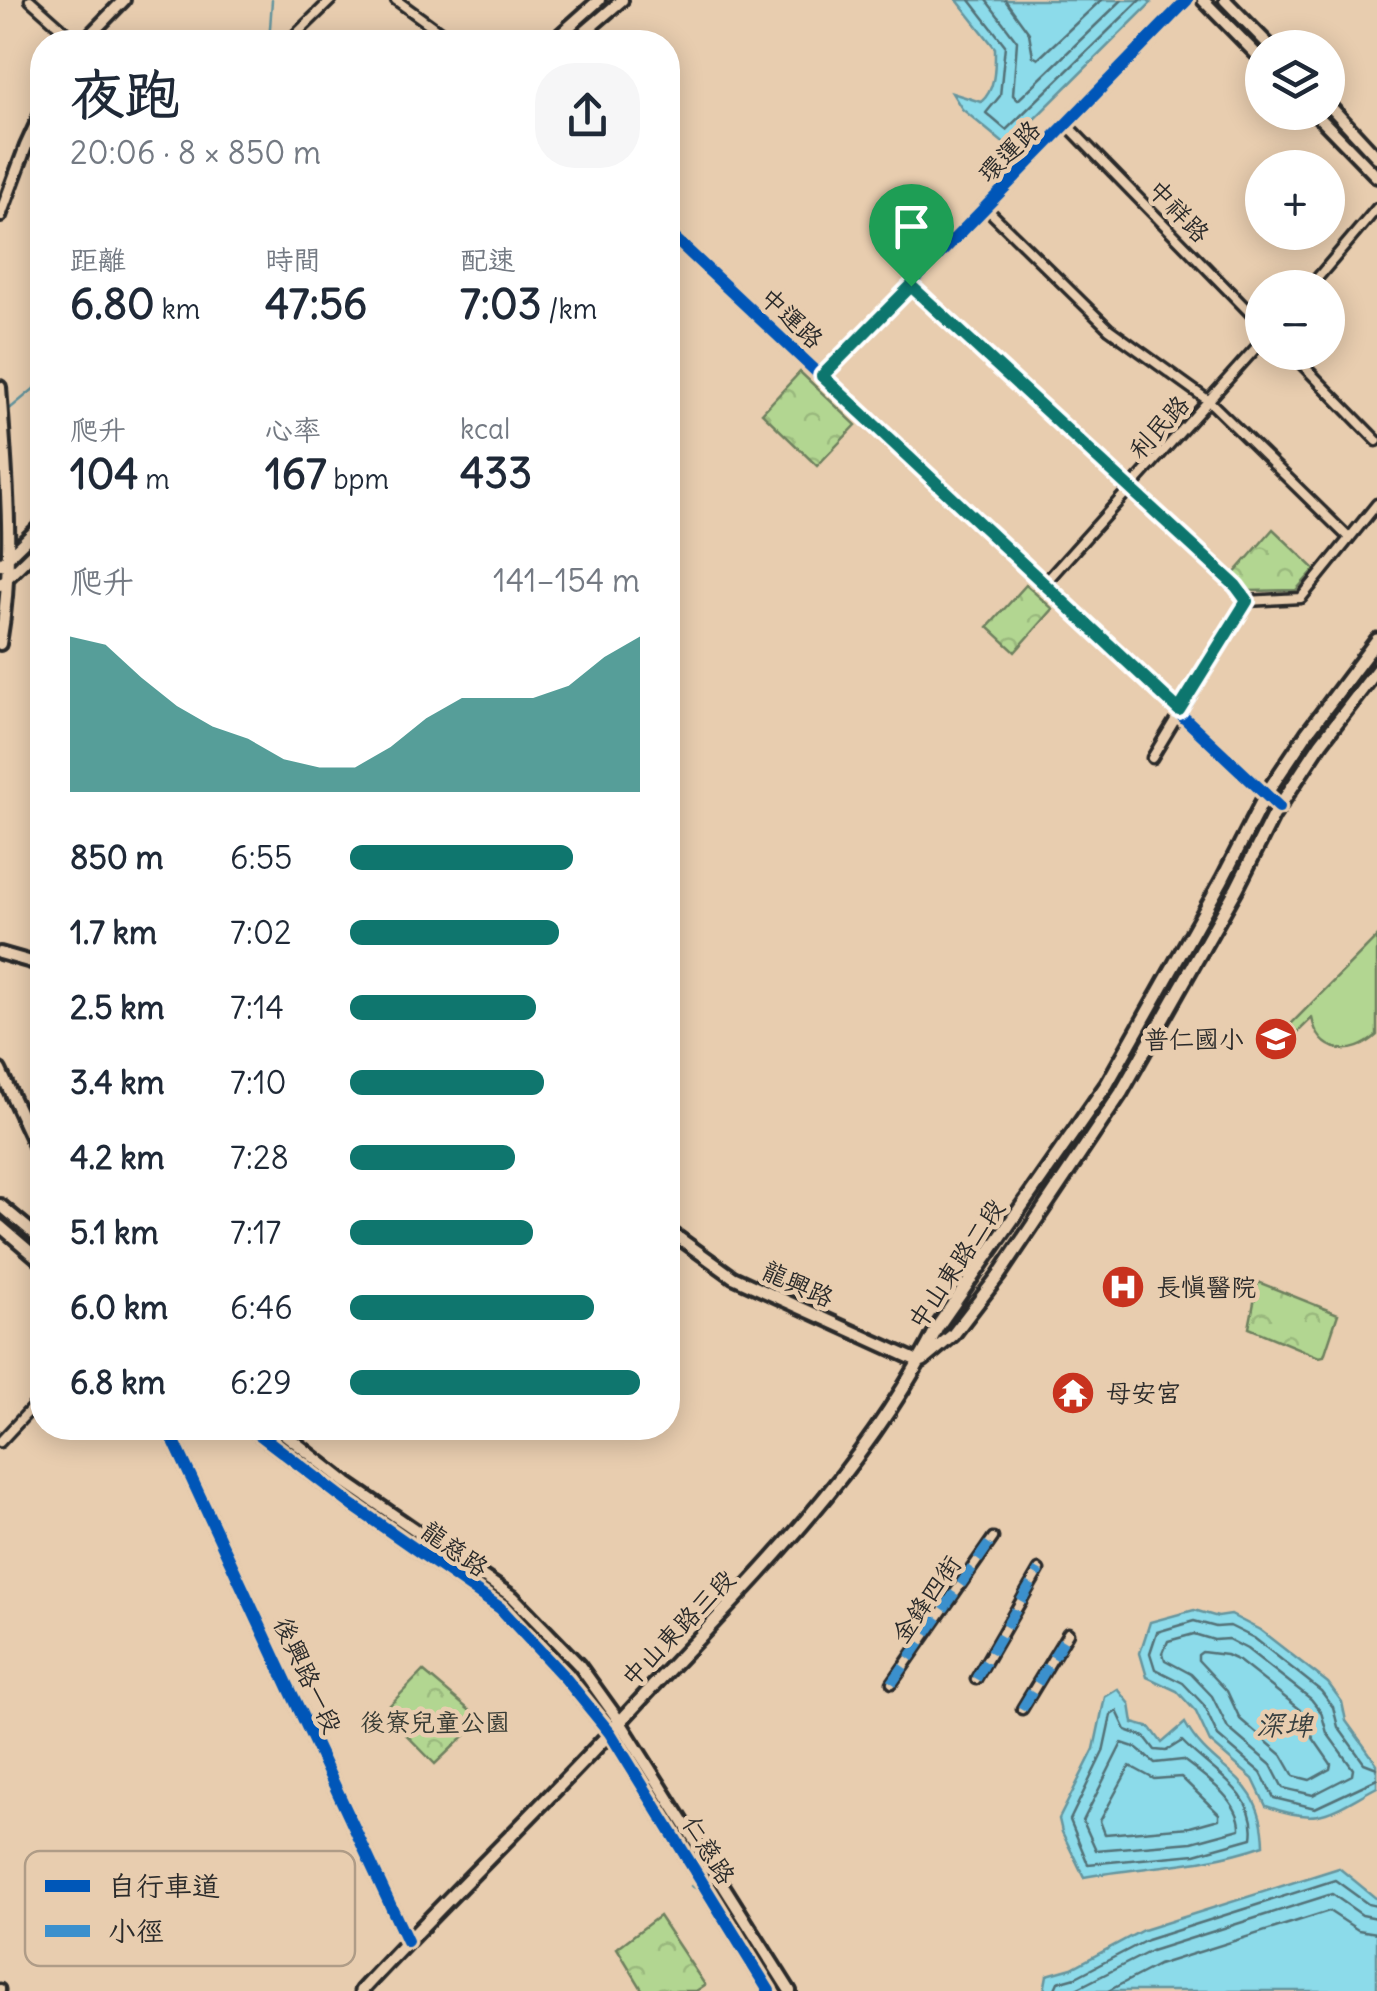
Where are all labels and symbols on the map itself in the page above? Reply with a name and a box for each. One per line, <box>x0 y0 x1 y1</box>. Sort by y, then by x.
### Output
street label: 環運路 <box>971 113 1047 189</box>
street label: 中祥路 <box>1141 173 1217 249</box>
pin <box>869 184 954 287</box>
street label: 中運路 <box>754 281 830 355</box>
street label: 利民路 <box>1122 388 1196 466</box>
school or university icon: 普仁國小 <box>1253 1016 1299 1062</box>
place label: 普仁國小 <box>1144 1023 1244 1055</box>
street label: 中山東路二段 <box>901 1193 1011 1335</box>
street label: 龍興路 <box>757 1254 839 1314</box>
hospital icon: 長慎醫院 <box>1100 1264 1146 1310</box>
place label: 長慎醫院 <box>1156 1271 1256 1303</box>
temple icon: 母安宮 <box>1050 1370 1096 1416</box>
place label: 母安宮 <box>1106 1377 1181 1409</box>
street label: 龍慈路 <box>415 1514 495 1584</box>
street label: 金鋒四街 <box>884 1549 968 1649</box>
street label: 中山東路三段 <box>614 1563 742 1693</box>
street label: 後興路一段 <box>267 1612 349 1738</box>
park label: 後寮兒童公園 <box>360 1706 510 1738</box>
water label: 深埤 <box>1256 1707 1314 1743</box>
street label: 仁慈路 <box>676 1810 742 1890</box>
legend <box>25 1851 355 1966</box>
text: 自行車道 <box>108 1868 220 1904</box>
text: 小徑 <box>108 1913 164 1949</box>

